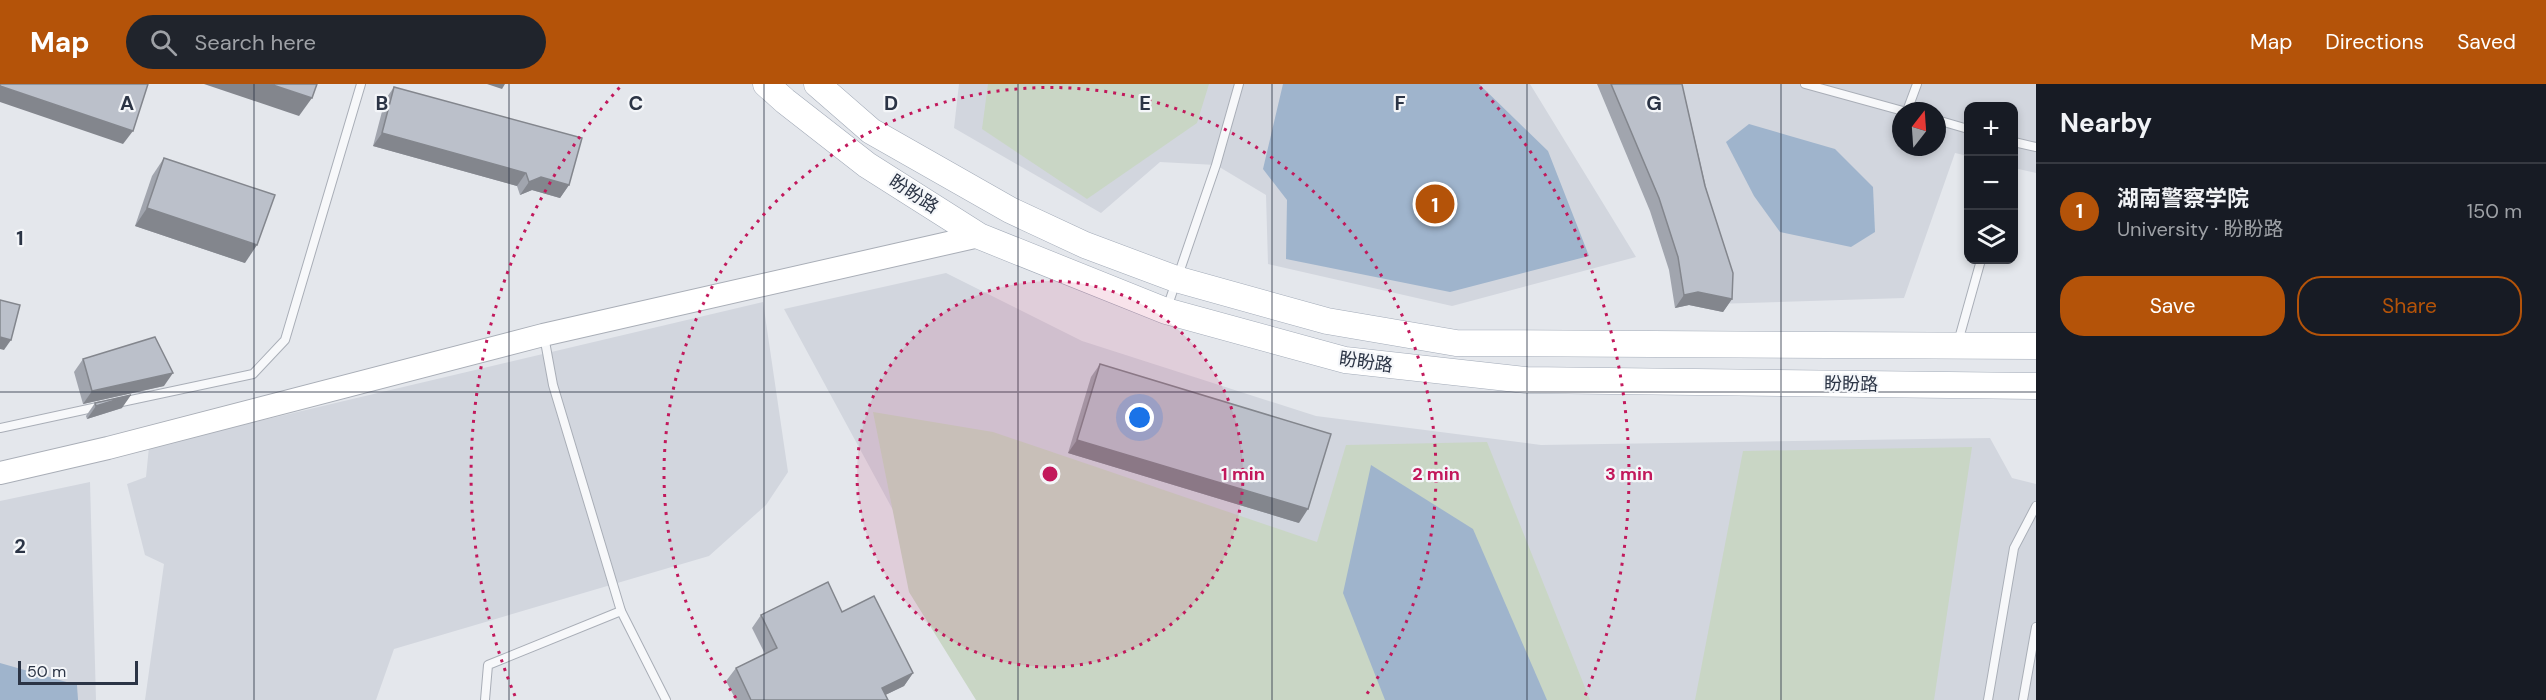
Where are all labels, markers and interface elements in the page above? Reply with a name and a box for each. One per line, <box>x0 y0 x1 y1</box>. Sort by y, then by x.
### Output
search box <box>126 15 546 69</box>
text: Map <box>30 24 90 61</box>
icon: search <box>147 26 180 59</box>
text: Search here <box>195 28 316 57</box>
text: Map <box>2250 28 2292 56</box>
text: Directions <box>2325 28 2424 56</box>
text: Saved <box>2457 28 2516 56</box>
text: A <box>120 90 134 116</box>
text: B <box>376 90 388 116</box>
text: C <box>629 90 643 116</box>
text: D <box>884 90 898 116</box>
text: E <box>1139 90 1151 116</box>
text: F <box>1394 90 1406 116</box>
text: G <box>1646 90 1662 116</box>
north arrow <box>1892 102 1946 156</box>
map controls <box>1964 102 2018 264</box>
button: + <box>1964 102 2018 156</box>
text: Nearby <box>2060 106 2152 140</box>
button: − <box>1964 156 2018 210</box>
street label: 盼盼路 <box>885 169 943 219</box>
pin: 1 <box>1416 182 1454 226</box>
text: 湖南警察学院 <box>2117 184 2249 213</box>
text: 1 <box>2076 198 2083 224</box>
text: 150 m <box>2467 198 2522 224</box>
button: layers <box>1964 210 2018 264</box>
text: University · 盼盼路 <box>2117 216 2284 242</box>
text: 1 <box>16 225 24 251</box>
button: Save <box>2060 276 2285 336</box>
button: Share <box>2297 276 2522 336</box>
street label: 盼盼路 <box>1338 346 1394 378</box>
street label: 盼盼路 <box>1824 372 1878 396</box>
your location <box>1125 403 1154 432</box>
text: 1 min <box>1221 462 1265 486</box>
text: 2 min <box>1412 462 1460 486</box>
text: 3 min <box>1605 462 1653 486</box>
centre of rings <box>1040 464 1060 484</box>
text: 2 <box>14 533 26 559</box>
scale bar <box>18 658 138 686</box>
text: 50 m <box>27 661 66 682</box>

